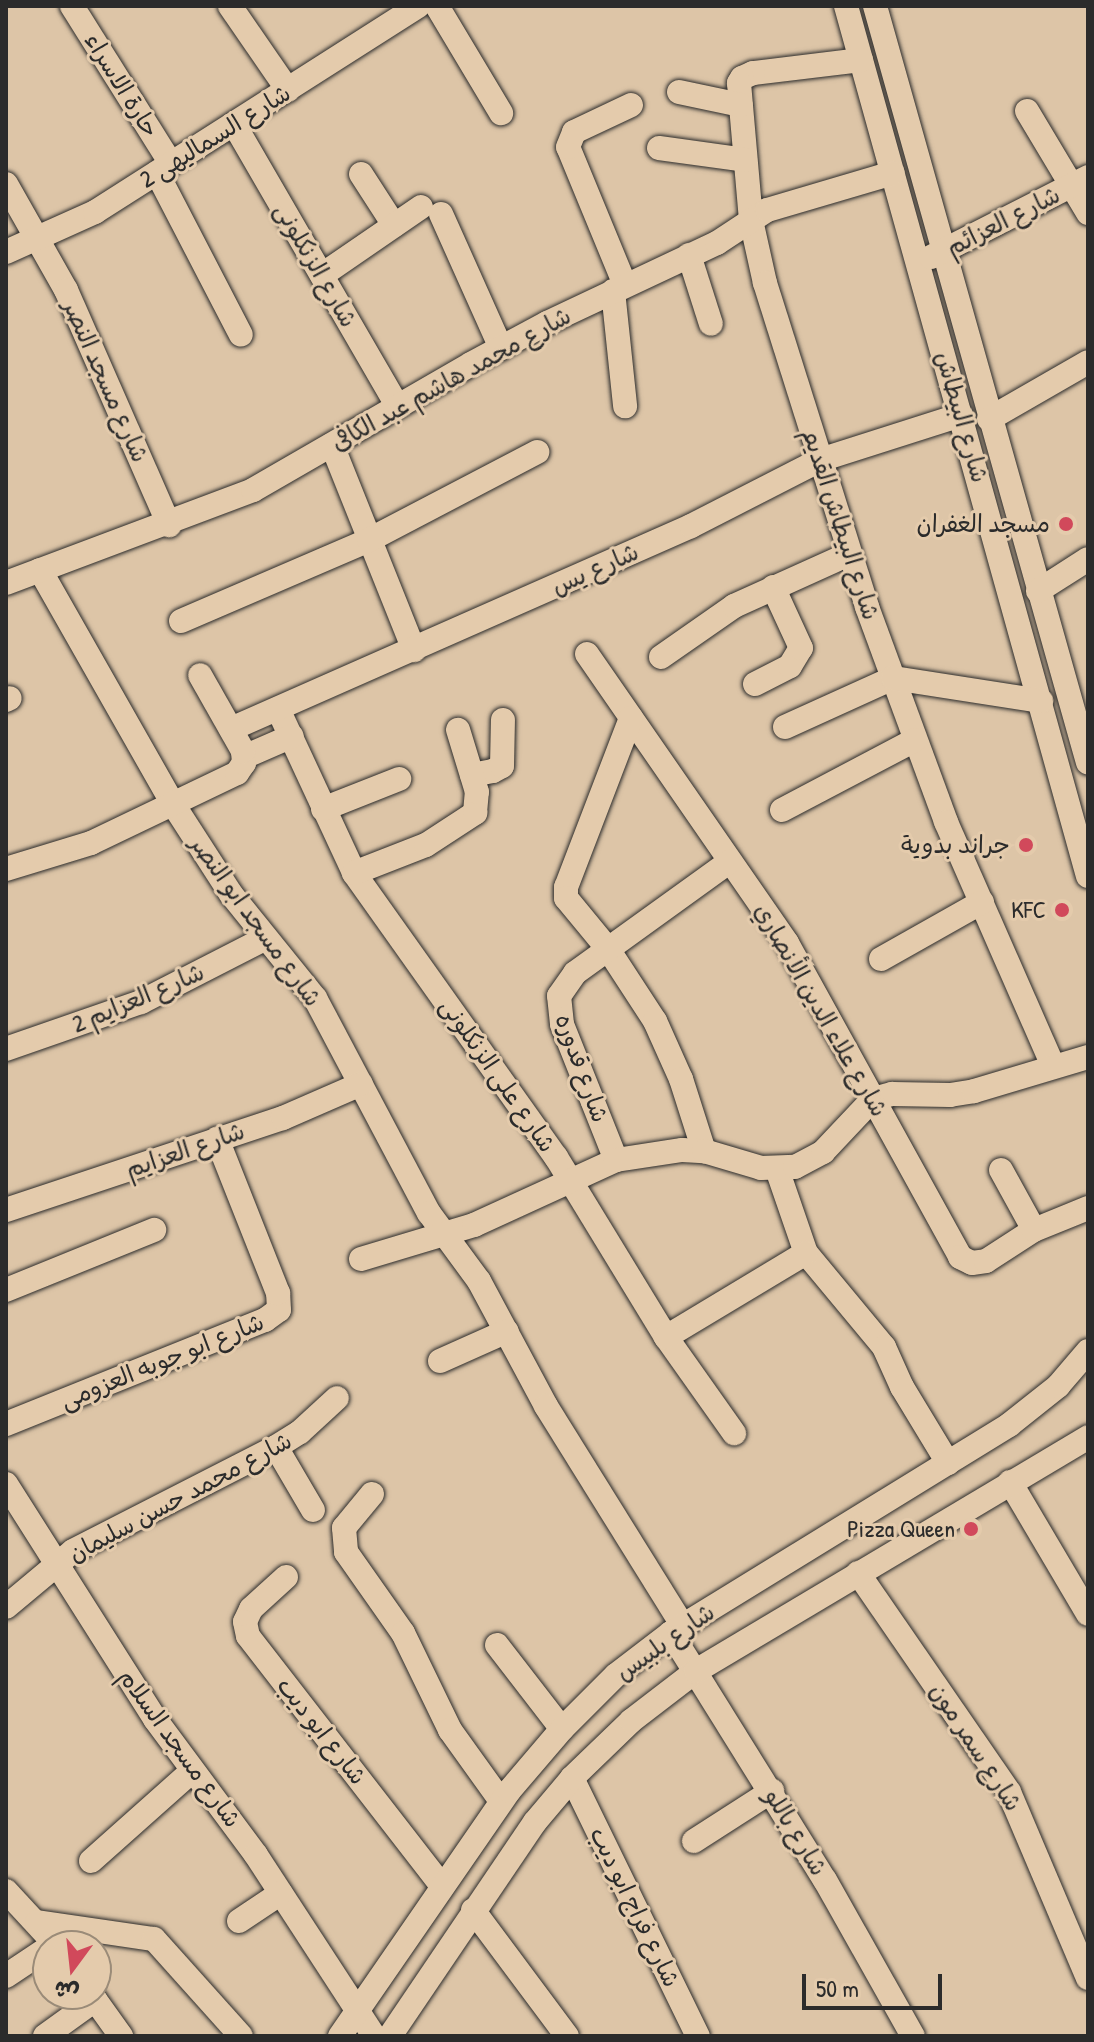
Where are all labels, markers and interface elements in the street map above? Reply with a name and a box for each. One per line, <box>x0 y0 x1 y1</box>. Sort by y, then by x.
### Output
street label: حارة الاسراء <box>79 28 165 142</box>
street label: شارع السماليهى 2 <box>134 78 296 194</box>
street label: شارع العزائم <box>941 180 1065 262</box>
street label: شارع الزنكلونى <box>269 198 363 332</box>
street label: شارع مسجد النصر <box>57 295 155 467</box>
street label: شارع محمد هاشم عبد الكافى <box>326 301 576 457</box>
street label: شارع البيطاش <box>930 348 994 486</box>
street label: شارع البيطاش القديم <box>796 425 886 623</box>
place label: مسجد الغفران <box>916 510 1050 538</box>
marker: مسجد الغفران <box>1057 515 1075 533</box>
street label: شارع يس <box>547 537 643 601</box>
street label: شارع مسجد ابو النصر <box>184 830 328 1012</box>
place label: جراند بدوية <box>901 831 1010 859</box>
marker: جراند بدوية <box>1017 836 1035 854</box>
place label: KFC <box>1011 896 1046 924</box>
street label: شارع علاء الدين الأنصاري <box>748 898 894 1122</box>
marker: KFC <box>1053 901 1071 919</box>
street label: شارع العزايم 2 <box>68 957 208 1039</box>
street label: شارع على الزنكلونى <box>434 992 562 1158</box>
street label: شارع قدوره <box>549 1010 615 1126</box>
street label: شارع العزايم <box>122 1116 248 1184</box>
street label: شارع ابو جوبه العزومى <box>56 1307 268 1415</box>
street label: شارع محمد حسن سليمان <box>63 1426 297 1568</box>
place label: Pizza Queen <box>847 1515 955 1543</box>
marker: Pizza Queen <box>962 1520 980 1538</box>
street label: شارع بلبيس <box>610 1597 720 1687</box>
street label: شارع مسجد السلام <box>113 1663 247 1833</box>
street label: شارع ابو ديب <box>271 1672 373 1790</box>
street label: شارع سمر مون <box>924 1678 1028 1816</box>
street label: شارع باللو <box>759 1783 833 1881</box>
street label: شارع فراج ابو ديب <box>584 1822 686 1992</box>
north arrow <box>32 1930 112 2010</box>
scale bar <box>806 1958 946 2008</box>
text: 50 m <box>816 1972 859 2004</box>
text: ش <box>51 1974 82 2009</box>

